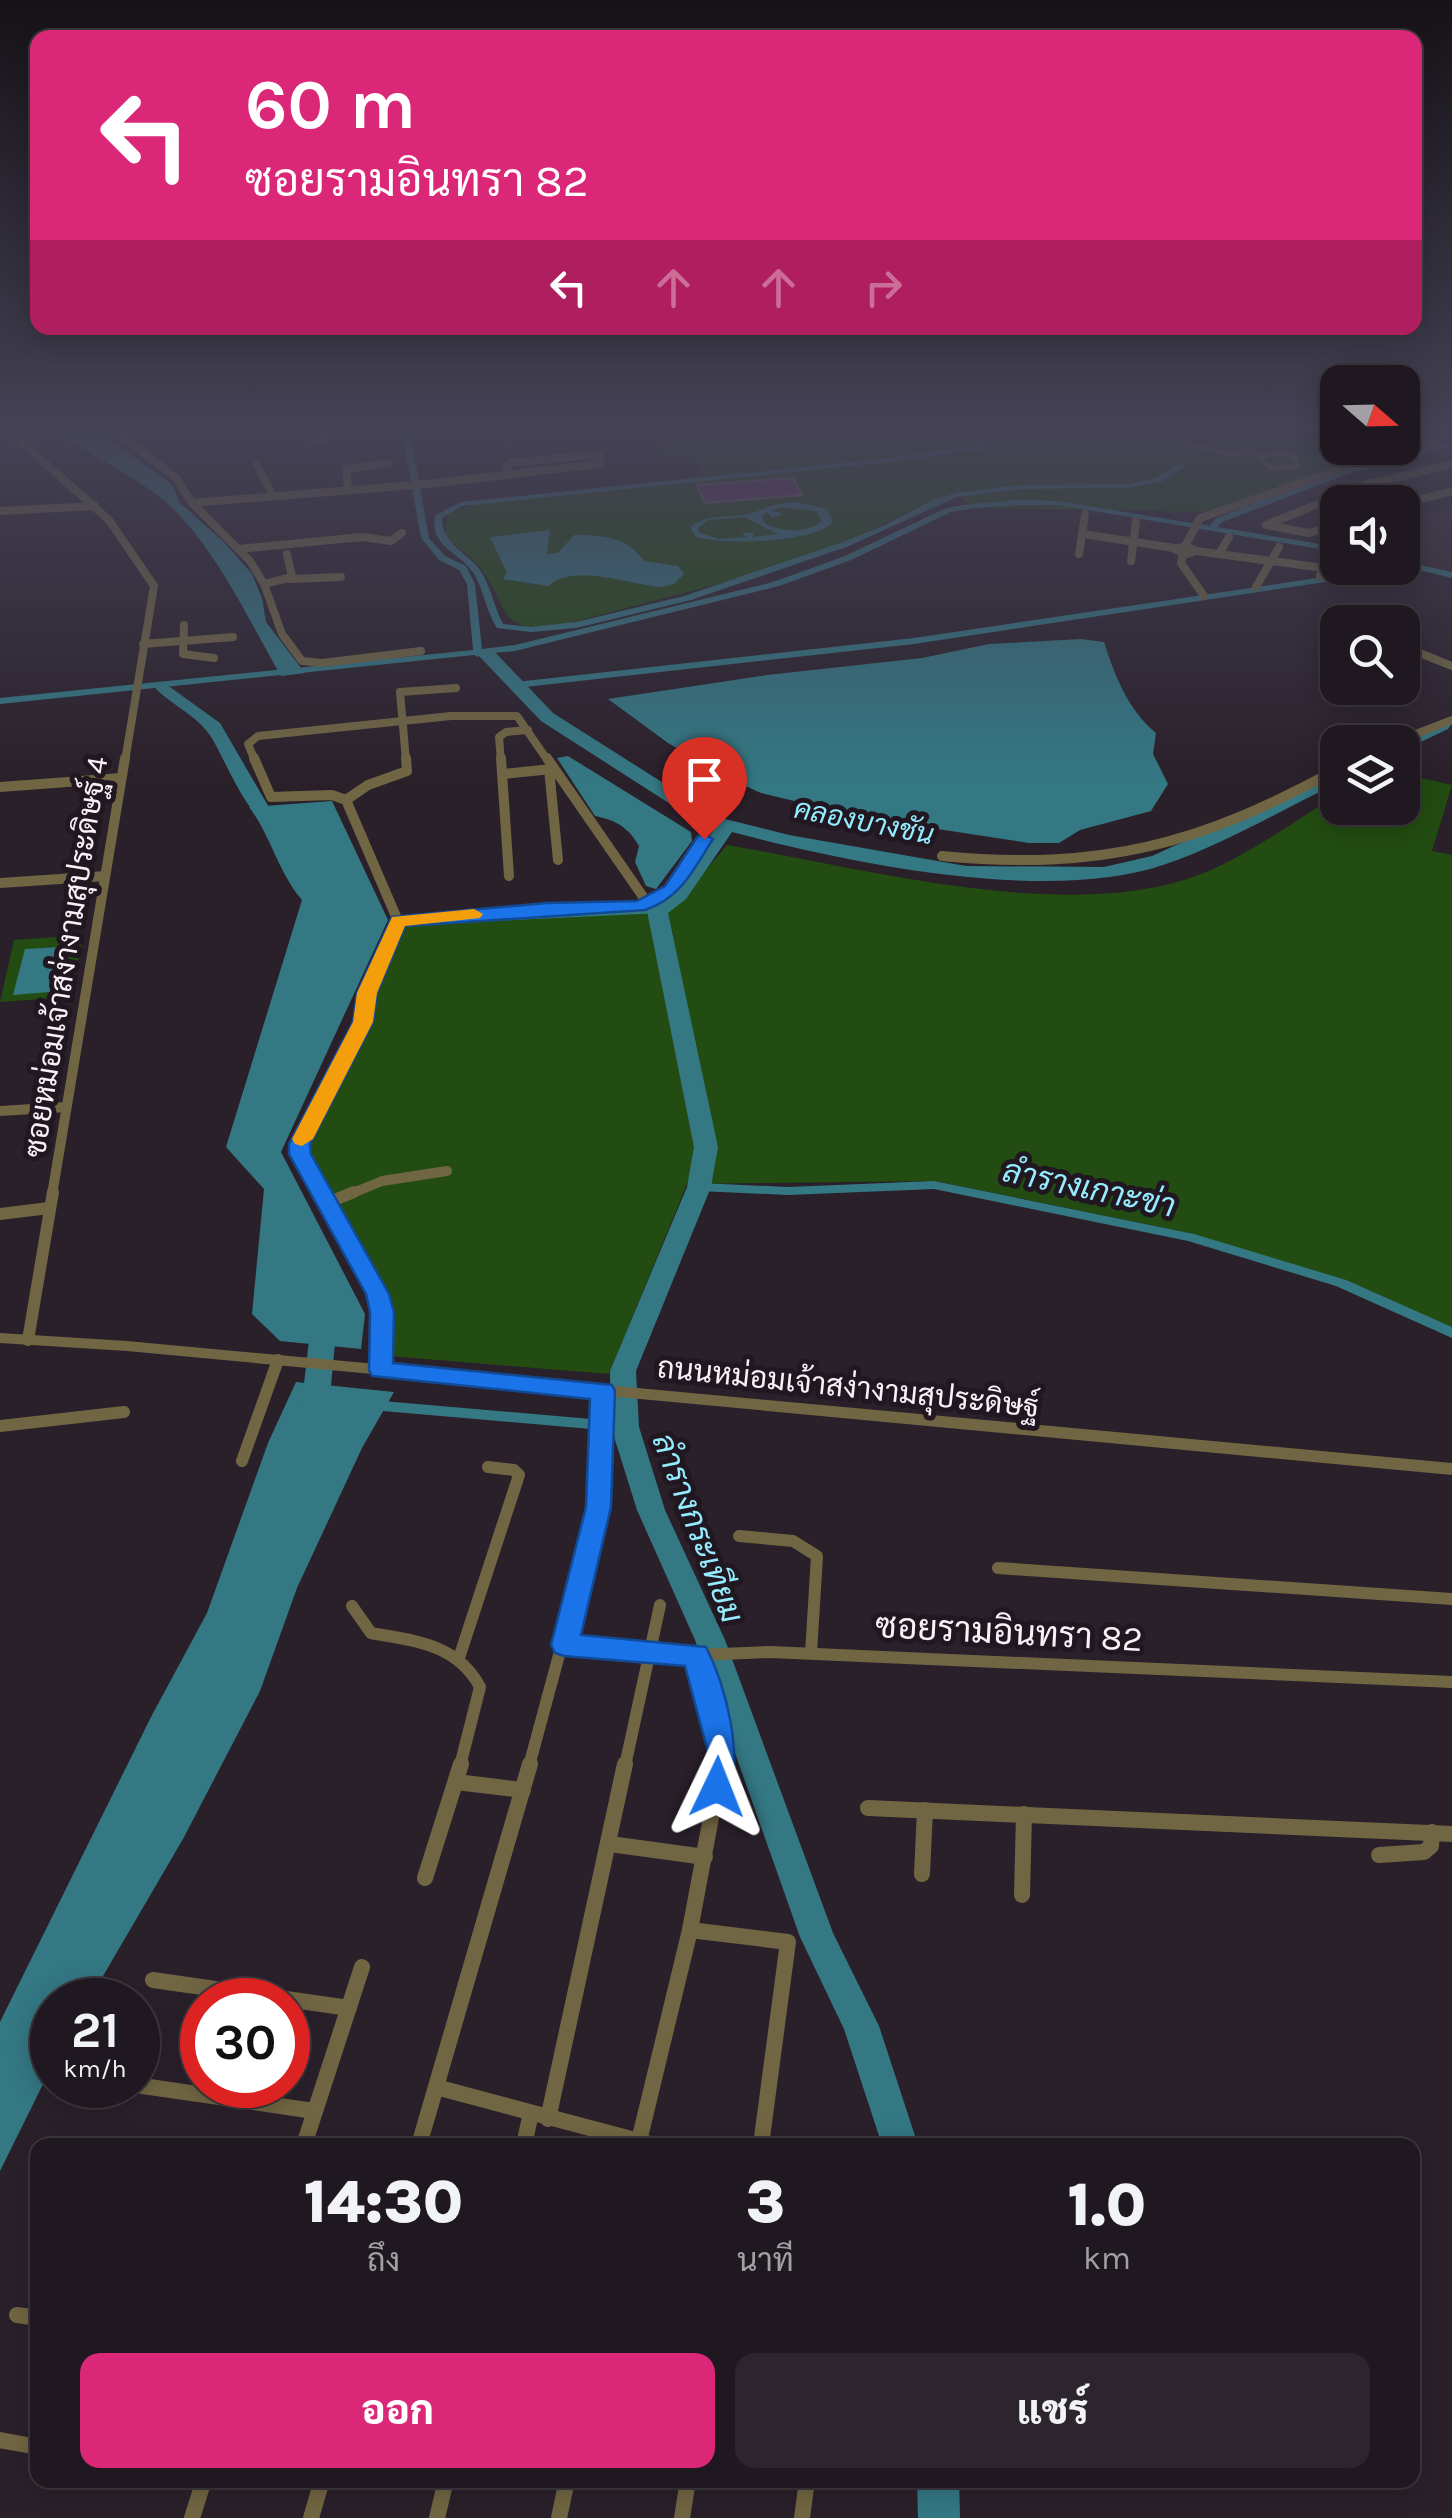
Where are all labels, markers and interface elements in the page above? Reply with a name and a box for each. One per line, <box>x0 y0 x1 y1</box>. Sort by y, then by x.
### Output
text: 60 m <box>245 64 416 146</box>
icon: left <box>80 70 210 200</box>
text: ซอยรามอินทรา 82 <box>245 155 589 207</box>
icon: left <box>541 260 596 315</box>
icon: ahead <box>646 260 701 315</box>
icon: ahead <box>751 260 806 315</box>
icon: right <box>856 260 911 315</box>
north arrow <box>1320 365 1420 465</box>
map controls <box>1320 365 1420 825</box>
button: sound <box>1320 485 1420 585</box>
button: search <box>1320 605 1420 705</box>
button: layers <box>1320 725 1420 825</box>
pin <box>662 737 747 840</box>
icon: arrive <box>677 752 732 807</box>
street label: ซอยหม่อมเจ้าสง่างามสุประดิษฐ์ 4 <box>14 753 118 1160</box>
water label: คลองบางชัน <box>791 790 937 851</box>
water label: ลำรางเกาะข่า <box>999 1151 1179 1225</box>
street label: ถนนหม่อมเจ้าสง่างามสุประดิษฐ์ <box>655 1346 1041 1428</box>
water label: ลำรางกระเทียม <box>645 1428 753 1628</box>
street label: ซอยรามอินทรา 82 <box>874 1605 1144 1660</box>
position arrow <box>665 1735 769 1839</box>
speed limit sign: 30 <box>180 1978 310 2108</box>
text: 21 <box>71 2001 119 2060</box>
text: km/h <box>63 2054 127 2083</box>
text: 14:30 <box>304 2167 463 2237</box>
text: 3 <box>746 2167 785 2237</box>
text: 1.0 <box>1068 2170 1146 2240</box>
text: km <box>1083 2240 1131 2277</box>
text: ถึง <box>367 2242 400 2279</box>
text: นาที <box>737 2242 794 2279</box>
button: ออก <box>80 2353 715 2468</box>
button: แชร์ <box>735 2353 1370 2468</box>

